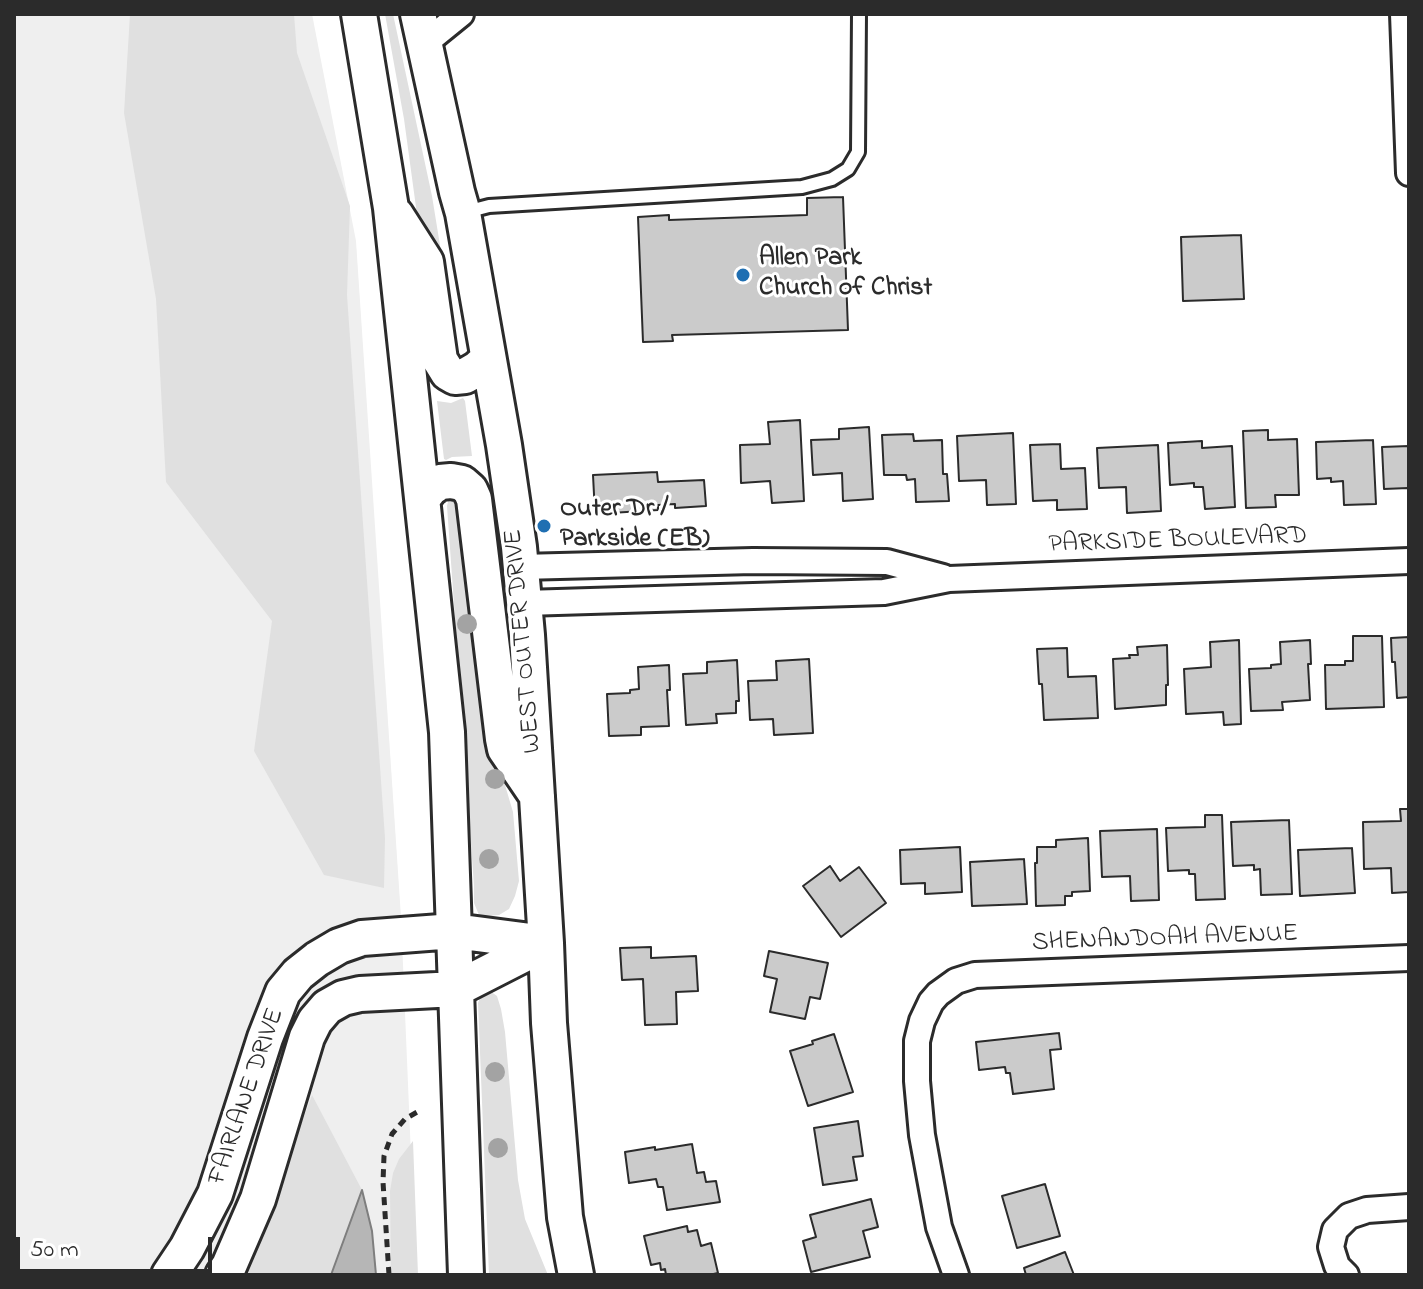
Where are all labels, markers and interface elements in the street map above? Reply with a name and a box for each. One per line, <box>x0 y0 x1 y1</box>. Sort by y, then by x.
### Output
place label: Allen Park Church of Christ <box>759 244 932 306</box>
marker: Allen Park Church of Christ <box>734 266 752 284</box>
place label: Outer Dr / Parkside (EB) <box>560 495 709 556</box>
marker: Outer Dr / Parkside (EB) <box>535 517 553 535</box>
street label: PARKSIDE BOULEVARD <box>1048 522 1308 562</box>
street label: WEST OUTER DRIVE <box>500 528 550 754</box>
street label: SHENANDOAH AVENUE <box>1031 920 1299 960</box>
street label: FAIRLANE DRIVE <box>203 1005 293 1189</box>
scale bar <box>20 1221 216 1271</box>
text: 50 m <box>30 1233 79 1268</box>

